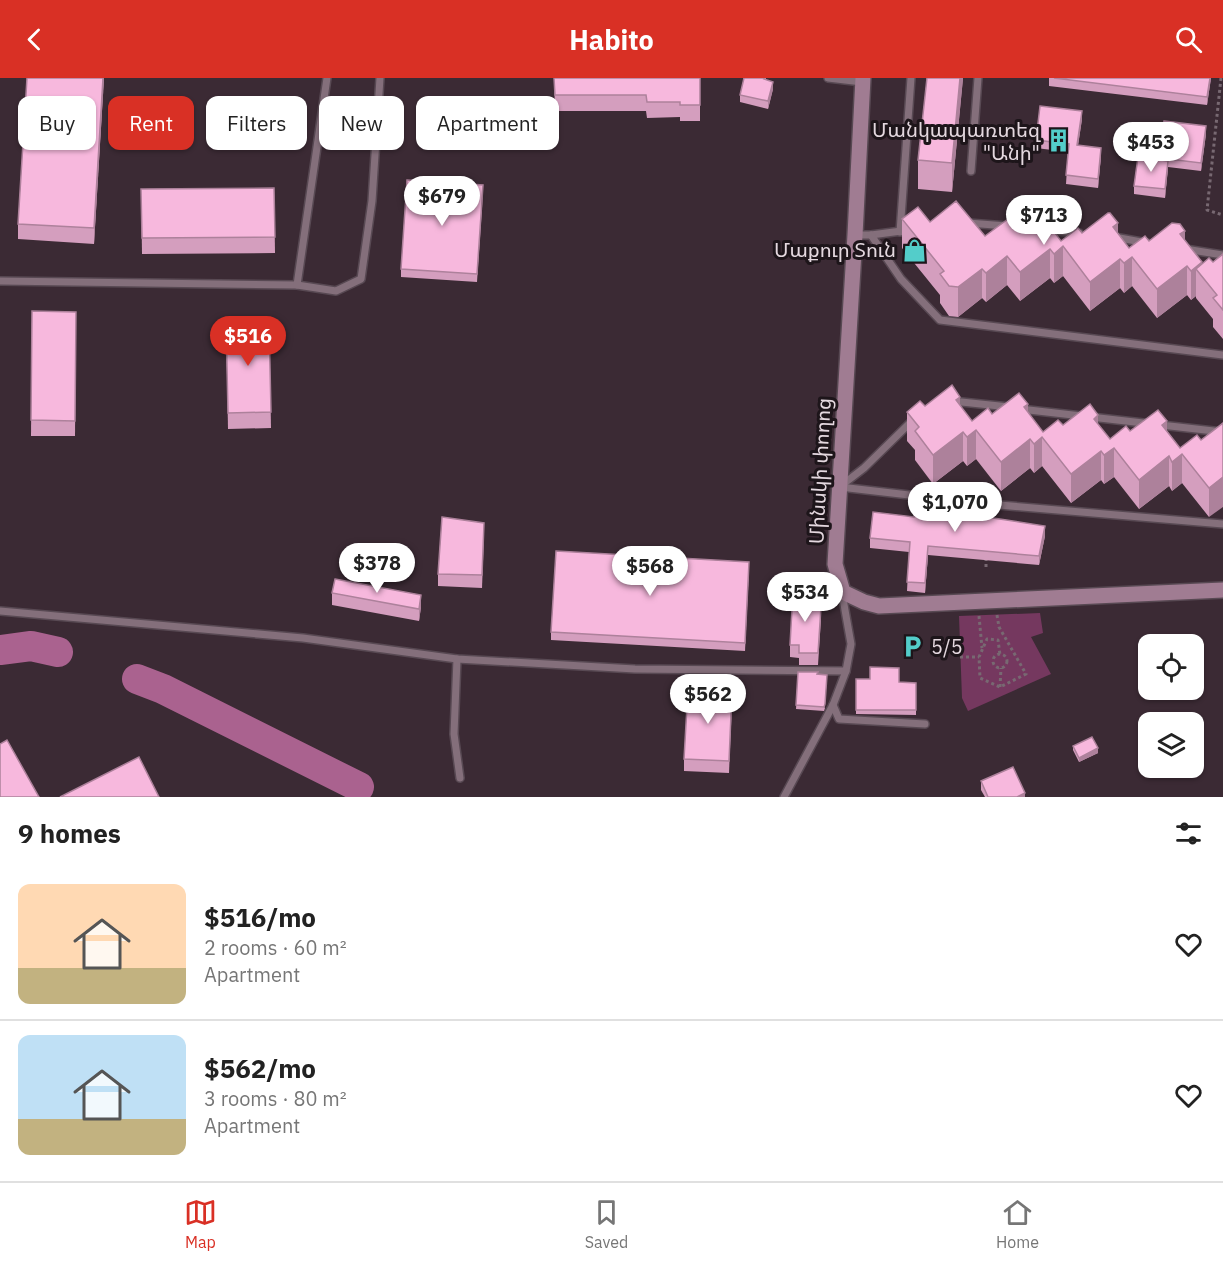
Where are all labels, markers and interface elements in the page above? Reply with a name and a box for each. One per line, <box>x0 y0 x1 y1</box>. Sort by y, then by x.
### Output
text: Habito <box>569 22 654 57</box>
icon: back <box>18 23 51 56</box>
icon: search <box>1172 23 1205 56</box>
chip: Buy <box>18 96 96 150</box>
chip: Rent <box>108 96 194 150</box>
chip: Filters <box>206 96 307 150</box>
chip: New <box>319 96 404 150</box>
chip: Apartment <box>416 96 559 150</box>
place label: Մանկապառտեզ "Անի" <box>872 116 1041 166</box>
pin: $453 <box>1115 122 1187 173</box>
building icon: Մանկապառտեզ "Անի" <box>1045 128 1071 154</box>
text: $453 <box>1127 128 1175 155</box>
pin: $679 <box>406 176 478 227</box>
text: $679 <box>418 182 466 209</box>
pin: $713 <box>1008 195 1080 246</box>
text: $713 <box>1020 201 1068 228</box>
place label: Մաքուր Տուն <box>774 236 896 263</box>
shop icon: Մաքուր Տուն <box>901 237 927 263</box>
pin: $516 <box>212 316 284 367</box>
text: $516 <box>224 322 272 349</box>
street label: Մինսկի փողոց <box>802 397 837 545</box>
pin: $1,070 <box>906 482 1004 533</box>
text: $1,070 <box>922 488 988 515</box>
pin: $378 <box>341 543 413 594</box>
pin: $568 <box>614 546 686 597</box>
text: $378 <box>353 549 401 576</box>
text: $568 <box>626 552 674 579</box>
pin: $534 <box>769 572 841 623</box>
text: $534 <box>781 578 829 605</box>
place label: 5/5 <box>931 633 963 660</box>
parking icon: 5/5 <box>900 634 926 660</box>
map controls <box>1138 634 1204 778</box>
button: locate <box>1138 634 1204 700</box>
pin: $562 <box>672 674 744 725</box>
text: $562 <box>684 680 732 707</box>
button: layers <box>1138 712 1204 778</box>
text: 9 homes <box>18 816 121 850</box>
icon: filters <box>1172 817 1205 850</box>
text: $516/mo <box>204 900 316 934</box>
icon: home <box>66 908 138 980</box>
icon: heart <box>1172 928 1205 961</box>
text: 2 rooms · 60 m² <box>204 934 347 961</box>
text: Apartment <box>204 961 300 988</box>
text: $562/mo <box>204 1051 316 1085</box>
icon: home <box>66 1059 138 1131</box>
icon: heart <box>1172 1079 1205 1112</box>
text: 3 rooms · 80 m² <box>204 1085 347 1112</box>
text: Apartment <box>204 1112 300 1139</box>
tab: Map <box>184 1196 217 1252</box>
tab: Saved <box>585 1196 628 1252</box>
tab: Home <box>996 1196 1039 1252</box>

